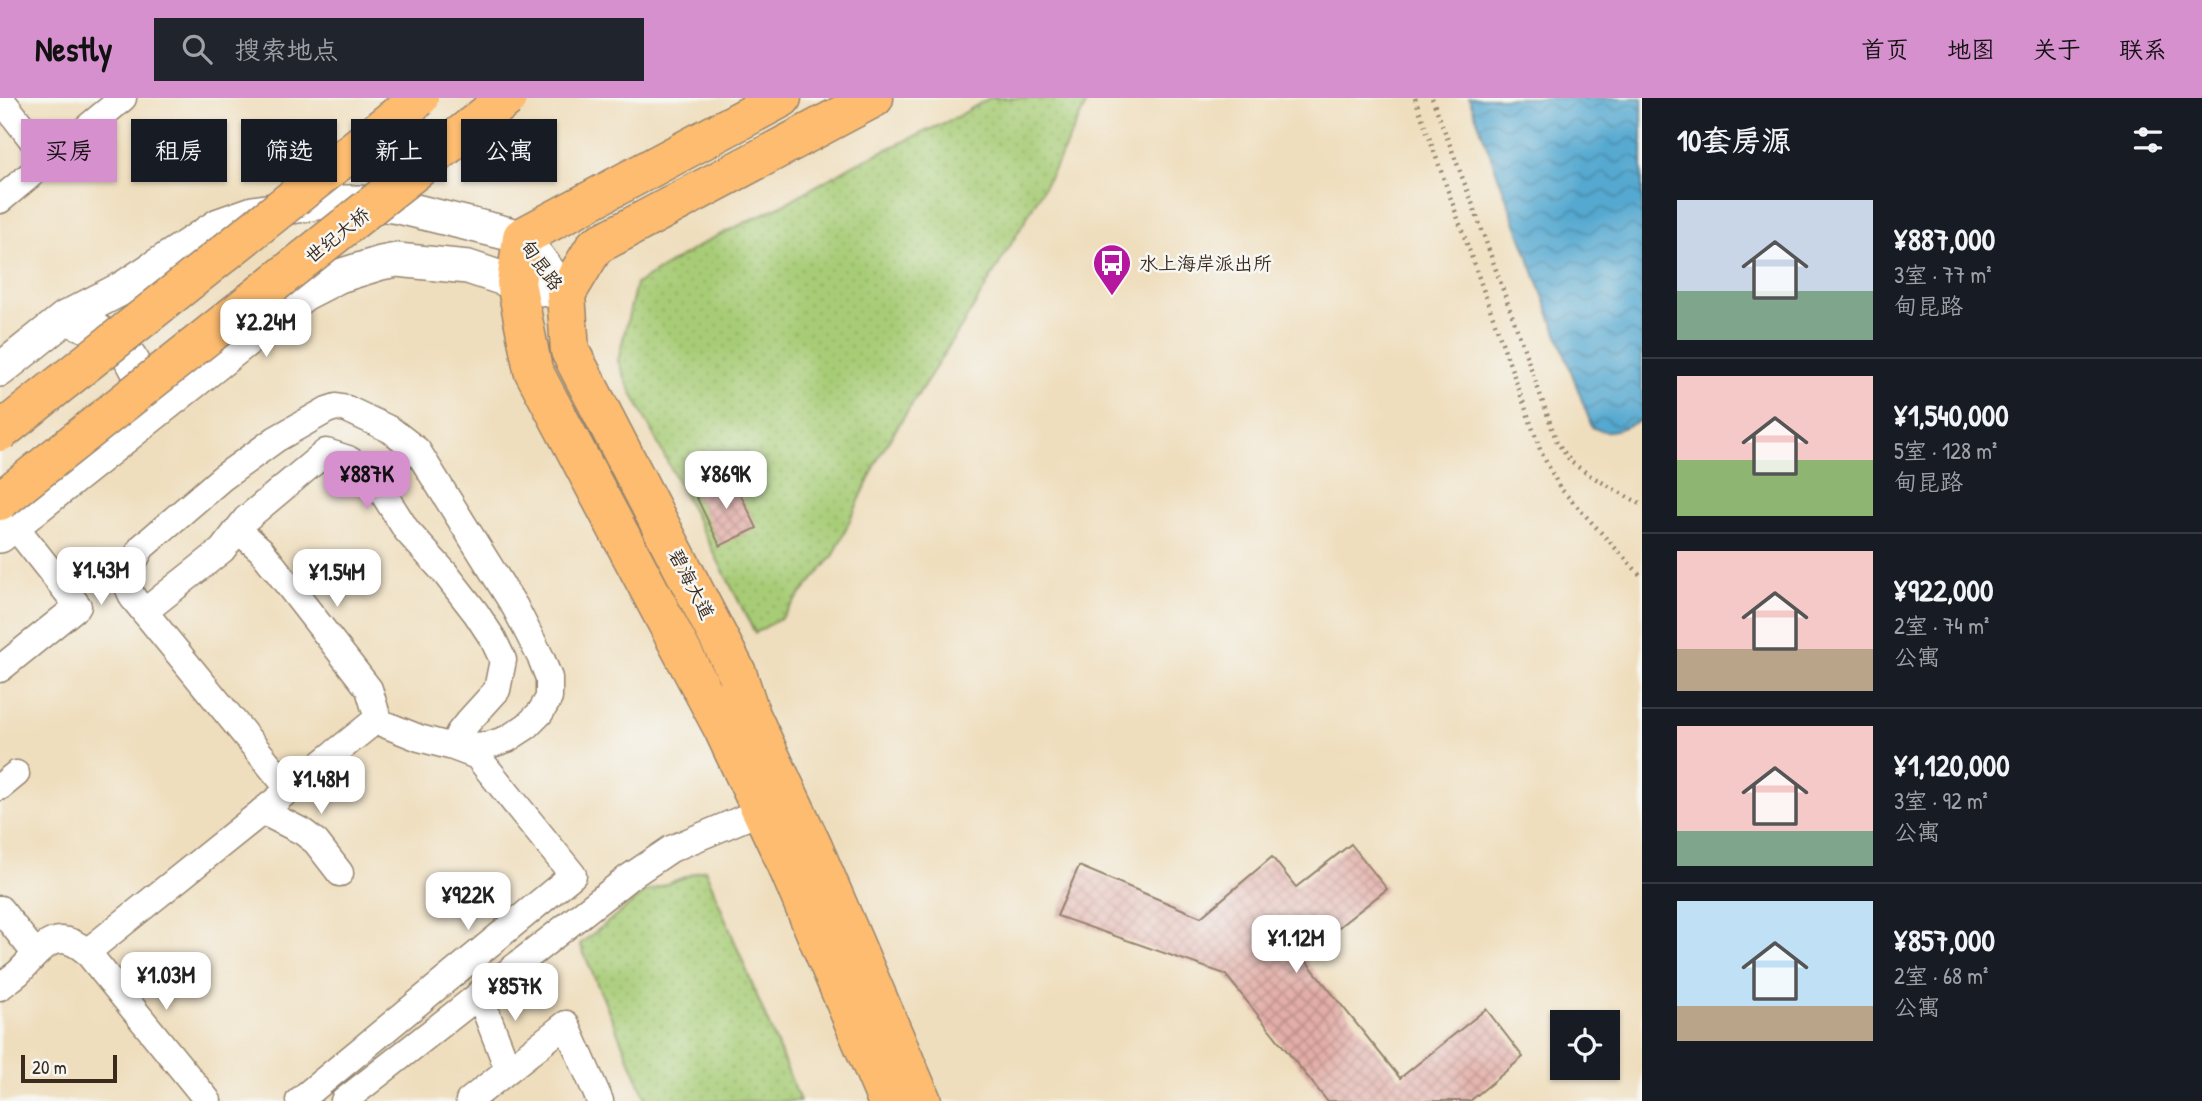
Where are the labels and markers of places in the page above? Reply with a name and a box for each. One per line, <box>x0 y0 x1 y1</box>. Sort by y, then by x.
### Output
bus stop icon: 水上海岸派出所 <box>1091 242 1133 297</box>
place label: 水上海岸派出所 <box>1139 250 1272 276</box>
pin: ¥2.24M <box>209 300 323 359</box>
pin: ¥887K <box>318 452 416 511</box>
pin: ¥869K <box>677 452 775 511</box>
pin: ¥1.43M <box>44 547 158 607</box>
pin: ¥1.54M <box>280 550 394 609</box>
pin: ¥1.48M <box>264 756 378 816</box>
pin: ¥922K <box>419 872 517 932</box>
pin: ¥1.12M <box>1239 916 1353 975</box>
pin: ¥1.03M <box>109 953 223 1012</box>
pin: ¥857K <box>466 964 564 1023</box>

